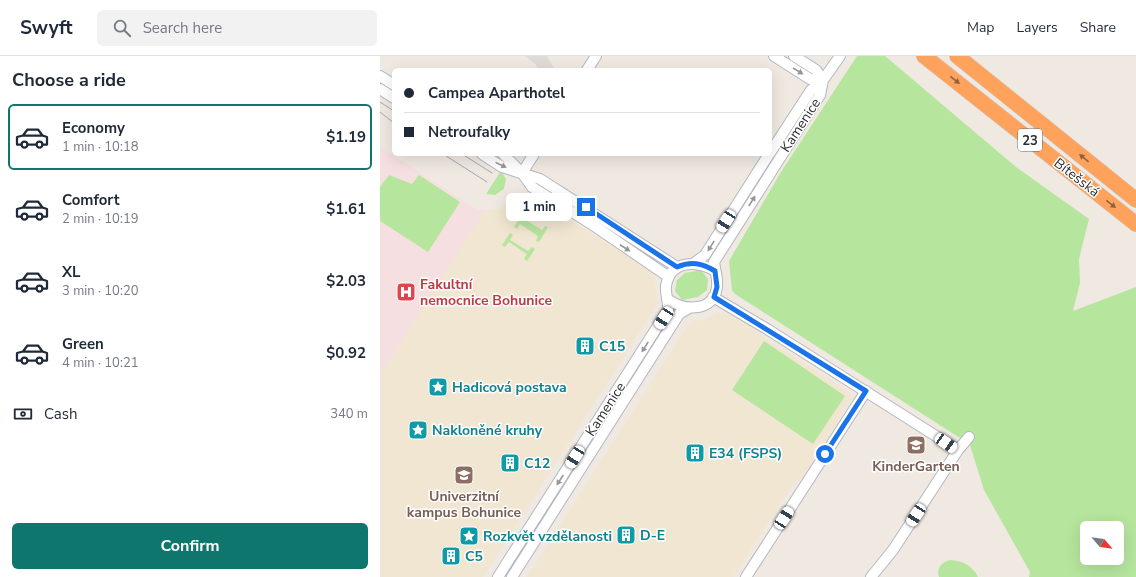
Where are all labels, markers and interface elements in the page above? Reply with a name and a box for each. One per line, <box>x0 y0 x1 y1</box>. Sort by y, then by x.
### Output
search box <box>97 10 377 46</box>
text: Swyft <box>20 15 73 41</box>
icon: search <box>111 17 133 39</box>
text: Search here <box>143 18 222 38</box>
text: Map <box>967 18 994 37</box>
text: Layers <box>1016 18 1058 37</box>
text: Share <box>1080 18 1116 37</box>
text: Choose a ride <box>12 68 126 92</box>
one-way arrow <box>792 68 803 75</box>
one-way arrow <box>949 76 960 85</box>
text: Campea Aparthotel <box>428 83 565 103</box>
street label: Kamenice <box>776 95 825 156</box>
text: Economy <box>62 118 125 138</box>
icon: car <box>14 119 50 155</box>
text: Netroufalky <box>428 122 510 142</box>
text: $1.19 <box>326 127 366 147</box>
road number: 23 <box>1018 129 1042 151</box>
text: 1 min · 10:18 <box>62 138 138 156</box>
one-way arrow <box>1079 153 1089 162</box>
street label: Bítešská <box>1050 154 1103 201</box>
one-way arrow <box>495 162 507 169</box>
text: Comfort <box>62 190 119 210</box>
icon: car <box>14 191 50 227</box>
callout: 1 min <box>506 193 572 221</box>
one-way arrow <box>748 196 756 206</box>
text: 1 min <box>522 198 556 216</box>
route end <box>577 198 595 216</box>
text: $1.61 <box>326 199 366 219</box>
one-way arrow <box>1106 200 1117 209</box>
car <box>714 208 738 234</box>
text: 2 min · 10:19 <box>62 210 138 228</box>
one-way arrow <box>707 240 714 252</box>
one-way arrow <box>620 244 630 252</box>
text: XL <box>62 262 81 282</box>
icon: car <box>14 263 50 299</box>
text: $2.03 <box>326 271 366 291</box>
place label: Fakultní nemocnice Bohunice <box>420 275 553 310</box>
hospital icon: Fakultní nemocnice Bohunice <box>395 281 417 303</box>
text: 3 min · 10:20 <box>62 282 138 300</box>
car <box>652 305 676 331</box>
text: Green <box>62 334 104 354</box>
icon: car <box>14 335 50 371</box>
building icon: C15 <box>574 335 596 357</box>
place label: C15 <box>599 337 625 356</box>
one-way arrow <box>642 341 649 352</box>
text: $0.92 <box>326 343 366 363</box>
text: 4 min · 10:21 <box>62 354 138 372</box>
place icon: Hadicová postava <box>427 376 449 398</box>
place label: Hadicová postava <box>452 378 567 397</box>
street label: Kamenice <box>581 379 630 440</box>
icon: cash <box>12 403 34 425</box>
text: Cash <box>44 404 78 424</box>
text: 340 m <box>330 405 368 423</box>
place icon: Nakloněné kruhy <box>407 419 429 441</box>
place label: Nakloněné kruhy <box>432 421 543 440</box>
car <box>933 431 959 455</box>
school or university icon: KinderGarten <box>905 434 927 456</box>
building icon: E34 (FSPS) <box>684 442 706 464</box>
car <box>564 444 586 470</box>
place label: E34 (FSPS) <box>709 444 782 463</box>
route start <box>816 445 834 463</box>
building icon: C12 <box>499 452 521 474</box>
place label: C12 <box>524 454 550 473</box>
place label: KinderGarten <box>872 457 960 476</box>
school or university icon: Univerzitní kampus Bohunice <box>453 464 475 486</box>
one-way arrow <box>557 474 564 486</box>
place label: Univerzitní kampus Bohunice <box>407 487 522 522</box>
car <box>904 502 928 528</box>
car <box>772 505 796 531</box>
north arrow <box>1080 521 1124 565</box>
map controls <box>1080 521 1124 565</box>
button: Confirm <box>12 523 368 569</box>
building icon: D-E <box>615 524 637 546</box>
place icon: Rozkvět vzdělanosti <box>458 525 480 547</box>
place label: D-E <box>640 526 665 545</box>
place label: Rozkvět vzdělanosti <box>483 527 612 546</box>
building icon: C5 <box>440 545 462 567</box>
place label: C5 <box>465 547 483 566</box>

